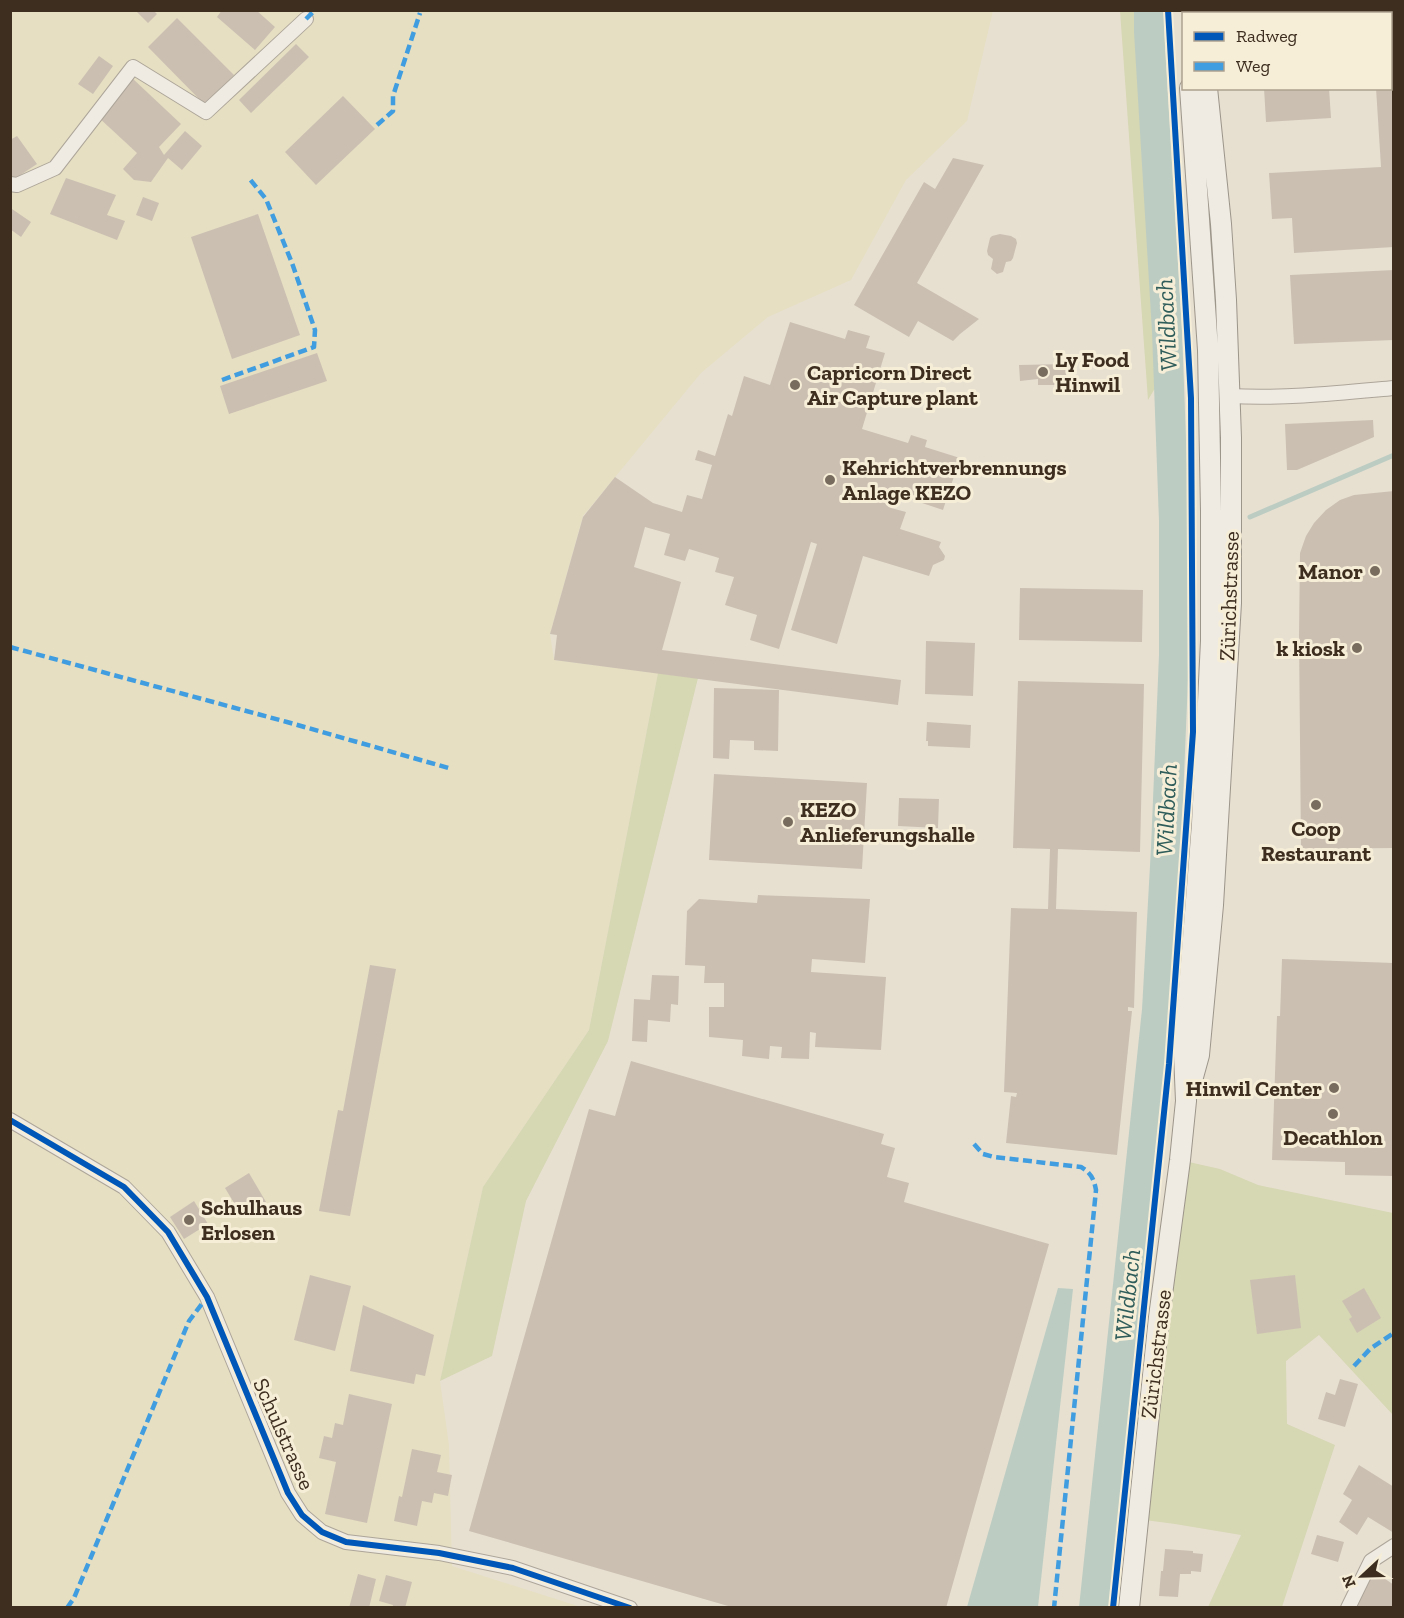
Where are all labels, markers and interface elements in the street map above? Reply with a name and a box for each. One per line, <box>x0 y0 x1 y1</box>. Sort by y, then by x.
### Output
legend <box>1182 12 1392 90</box>
text: Radweg <box>1236 25 1298 47</box>
text: Weg <box>1236 55 1270 77</box>
water label: Wildbach <box>1149 278 1183 372</box>
place label: Ly Food Hinwil <box>1055 346 1130 398</box>
place label: Capricorn Direct Air Capture plant <box>807 359 978 411</box>
marker: Ly Food Hinwil <box>1036 365 1050 379</box>
marker: Capricorn Direct Air Capture plant <box>788 378 802 392</box>
place label: Kehrichtverbrennungs Anlage KEZO <box>842 454 1067 506</box>
marker: Kehrichtverbrennungs Anlage KEZO <box>823 473 837 487</box>
street label: Zürichstrasse <box>1213 531 1245 661</box>
place label: Manor <box>1298 558 1363 585</box>
marker: Manor <box>1368 564 1382 578</box>
place label: k kiosk <box>1276 635 1345 662</box>
marker: k kiosk <box>1350 641 1364 655</box>
water label: Wildbach <box>1149 763 1183 857</box>
place label: KEZO Anlieferungshalle <box>800 796 975 848</box>
marker: Coop Restaurant <box>1309 798 1323 812</box>
marker: KEZO Anlieferungshalle <box>781 815 795 829</box>
place label: Coop Restaurant <box>1261 815 1371 867</box>
place label: Hinwil Center <box>1186 1075 1322 1102</box>
marker: Hinwil Center <box>1327 1081 1341 1095</box>
marker: Decathlon <box>1326 1107 1340 1121</box>
place label: Decathlon <box>1283 1124 1383 1151</box>
place label: Schulhaus Erlosen <box>201 1194 302 1246</box>
marker: Schulhaus Erlosen <box>182 1213 196 1227</box>
water label: Wildbach <box>1108 1247 1146 1343</box>
street label: Zürichstrasse <box>1135 1288 1177 1420</box>
street label: Schulstrasse <box>247 1374 321 1494</box>
north arrow <box>1332 1546 1392 1606</box>
text: N <box>1337 1572 1360 1591</box>

